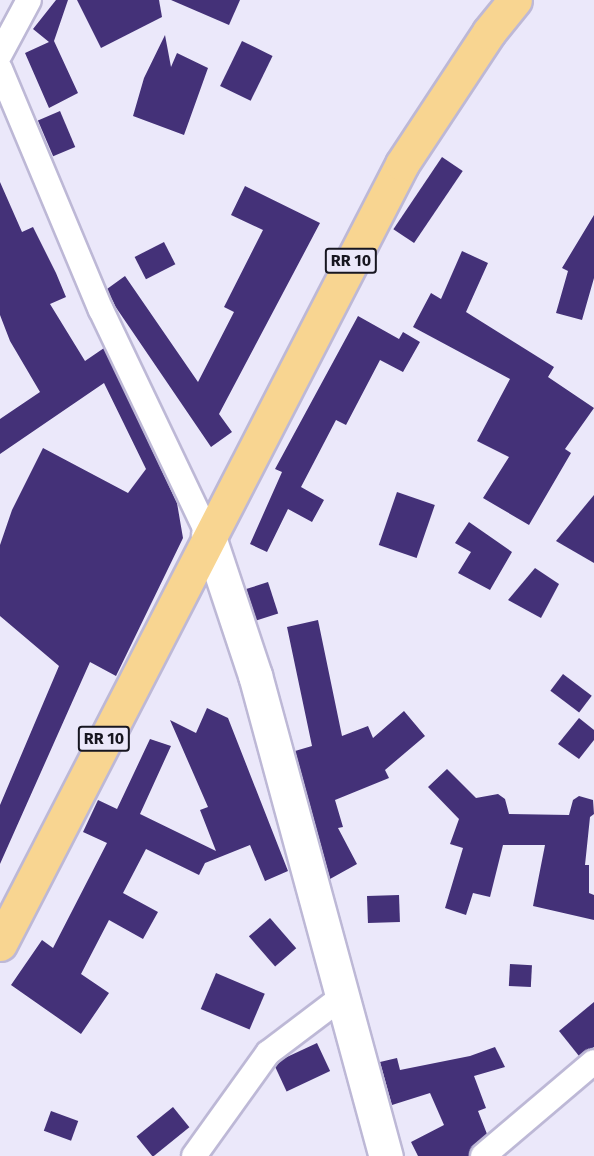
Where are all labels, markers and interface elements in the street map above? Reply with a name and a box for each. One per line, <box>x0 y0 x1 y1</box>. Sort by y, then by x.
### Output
road number: RR 10 <box>324 248 378 274</box>
road number: RR 10 <box>77 726 131 752</box>

